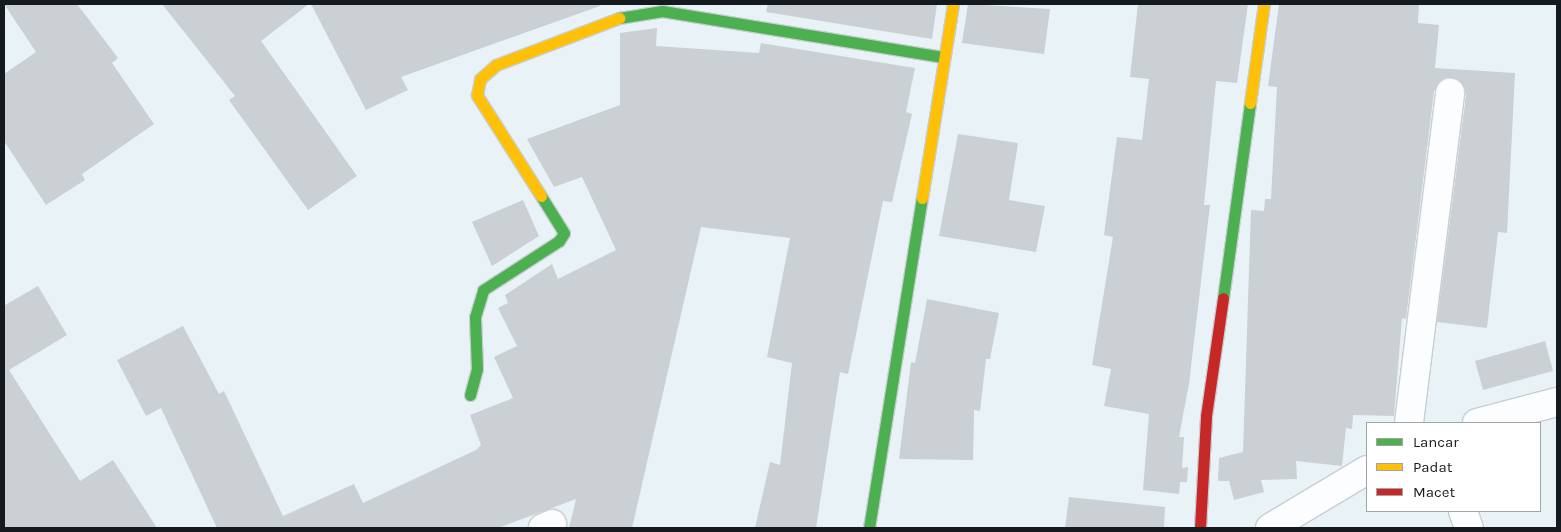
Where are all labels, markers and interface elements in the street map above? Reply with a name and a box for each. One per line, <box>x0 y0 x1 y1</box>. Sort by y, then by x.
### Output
legend <box>1366 422 1541 512</box>
text: Lancar <box>1413 433 1459 451</box>
text: Padat <box>1413 458 1452 476</box>
text: Macet <box>1413 483 1455 501</box>

